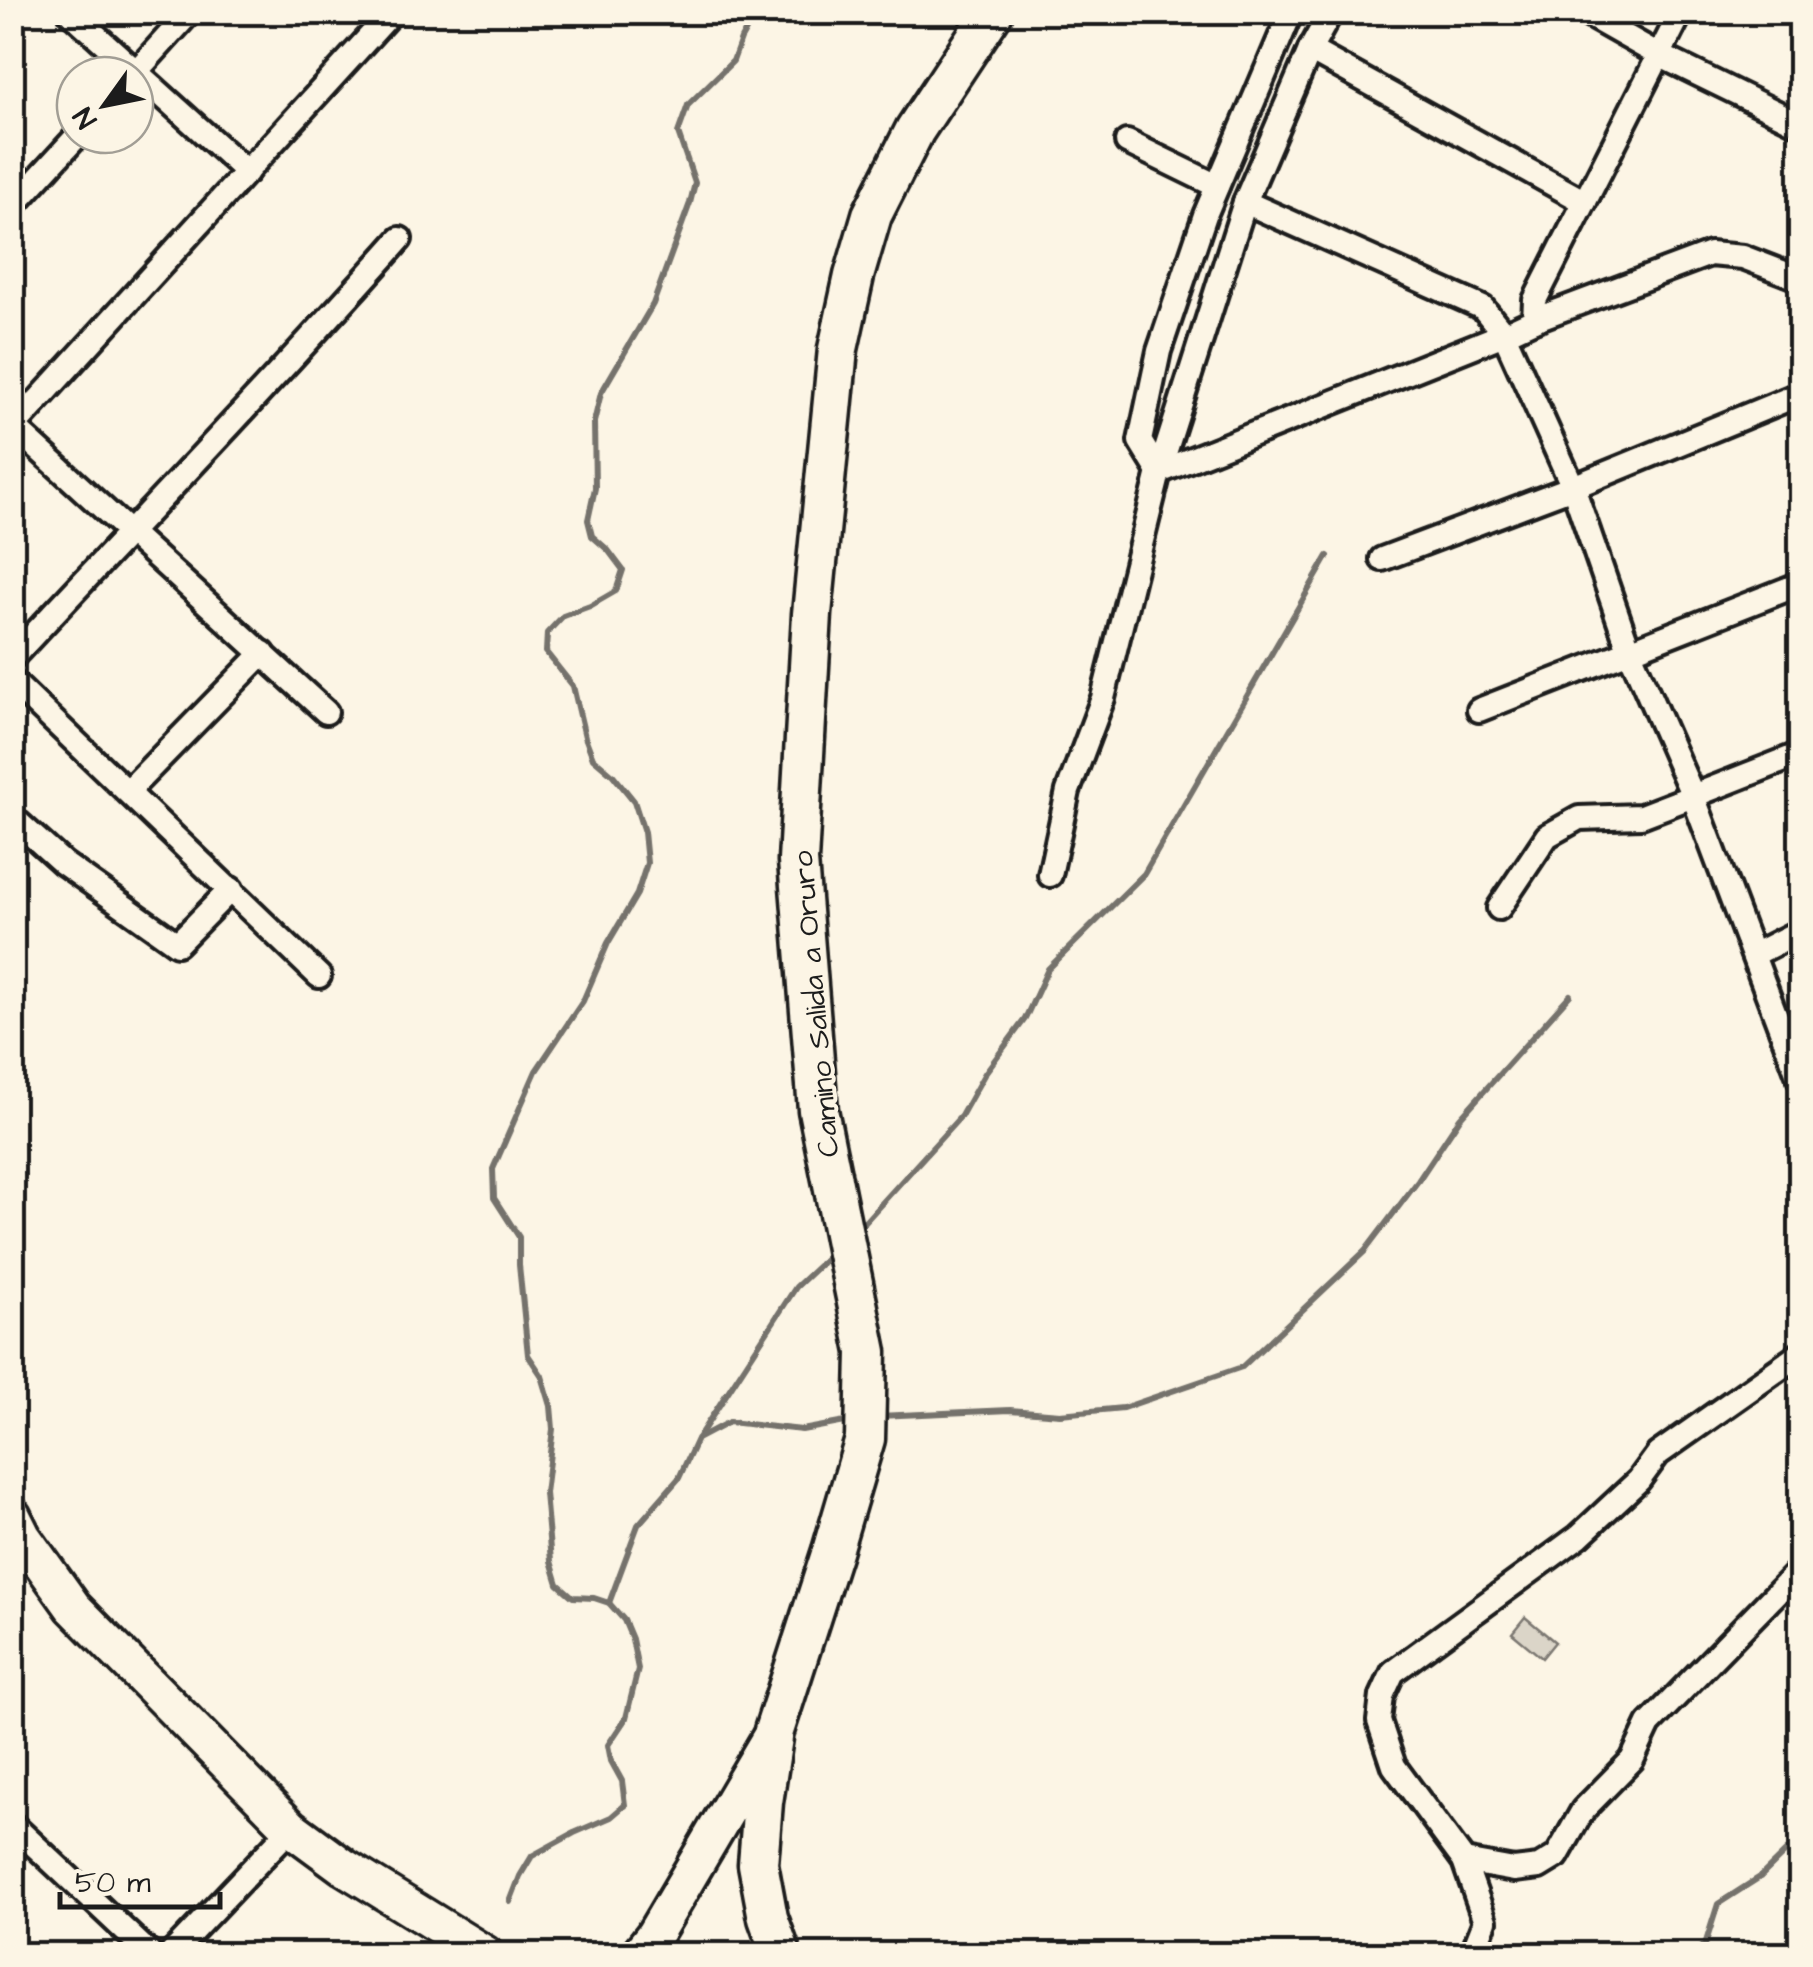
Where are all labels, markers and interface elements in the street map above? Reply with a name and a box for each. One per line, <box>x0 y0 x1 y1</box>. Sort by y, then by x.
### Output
north arrow <box>55 55 155 155</box>
text: N <box>64 99 106 136</box>
street label: Camino Salida a Oruro <box>782 849 850 1159</box>
scale bar <box>60 1847 220 1909</box>
text: 50 m <box>75 1862 151 1904</box>

